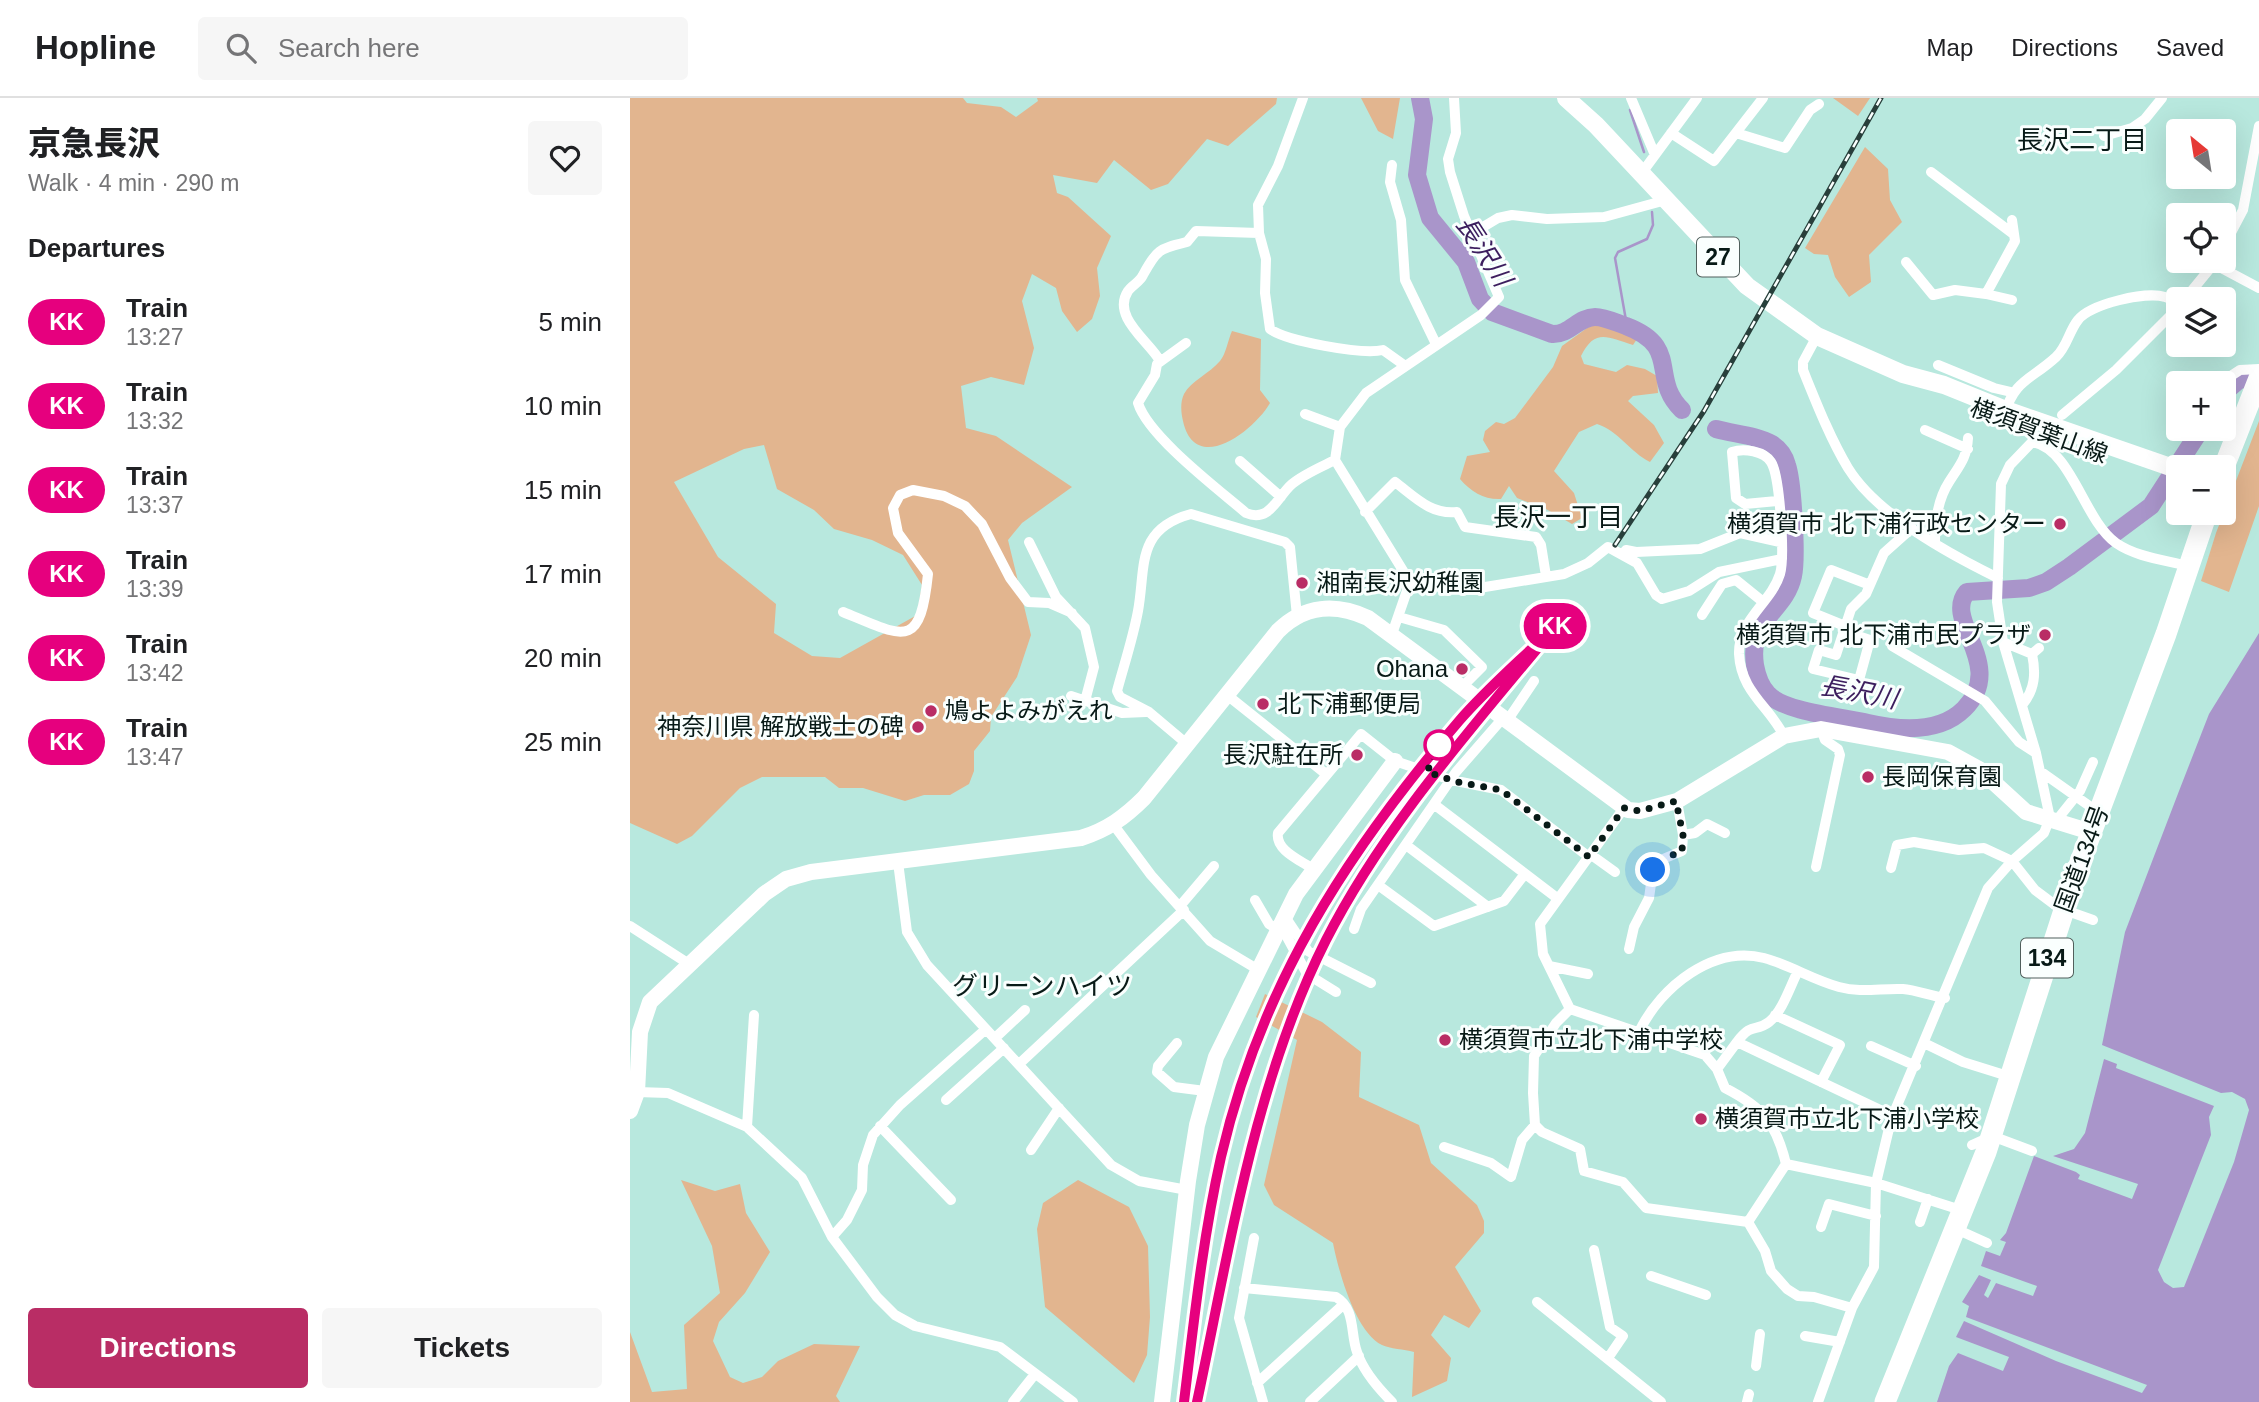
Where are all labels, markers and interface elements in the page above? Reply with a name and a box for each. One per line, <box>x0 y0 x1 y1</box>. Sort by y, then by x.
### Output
search box <box>198 17 688 80</box>
text: Hopline <box>35 29 156 66</box>
icon: search <box>222 29 260 67</box>
text: Search here <box>278 33 420 63</box>
text: Map <box>1927 34 1973 61</box>
text: Directions <box>2011 34 2118 61</box>
text: Saved <box>2156 34 2224 61</box>
north arrow <box>2166 119 2236 189</box>
map controls <box>2166 119 2236 525</box>
button: heart <box>528 121 602 195</box>
text: 京急長沢 <box>28 125 160 162</box>
district label: 長沢二丁目 <box>2017 125 2147 155</box>
text: Walk · 4 min · 290 m <box>28 170 239 196</box>
button: locate <box>2166 203 2236 273</box>
water label: 長沢川 <box>1450 210 1519 294</box>
text: Departures <box>28 233 165 263</box>
road number: 27 <box>1697 238 1739 276</box>
button: layers <box>2166 287 2236 357</box>
text: Train <box>126 293 188 323</box>
text: 5 min <box>538 307 602 337</box>
text: KK <box>49 308 84 335</box>
text: 13:27 <box>126 324 184 350</box>
button: + <box>2166 371 2236 441</box>
text: Train <box>126 377 188 407</box>
text: 10 min <box>524 391 602 421</box>
text: KK <box>49 392 84 419</box>
street label: 横須賀葉山線 <box>1967 393 2111 468</box>
text: 13:32 <box>126 408 184 434</box>
button: − <box>2166 455 2236 525</box>
text: Train <box>126 461 188 491</box>
text: 15 min <box>524 475 602 505</box>
text: KK <box>49 476 84 503</box>
text: 13:37 <box>126 492 184 518</box>
district label: 長沢一丁目 <box>1493 502 1623 532</box>
place label: 横須賀市 北下浦行政センター <box>1727 510 2046 537</box>
marker: 横須賀市 北下浦行政センター <box>2052 516 2068 532</box>
text: Train <box>126 545 188 575</box>
text: 17 min <box>524 559 602 589</box>
text: KK <box>49 560 84 587</box>
place label: 湘南長沢幼稚園 <box>1316 569 1484 596</box>
marker: 湘南長沢幼稚園 <box>1294 575 1310 591</box>
text: 13:39 <box>126 576 184 602</box>
line badge: KK <box>1524 603 1586 649</box>
text: KK <box>1538 612 1572 639</box>
place label: 横須賀市 北下浦市民プラザ <box>1736 621 2031 648</box>
marker: 横須賀市 北下浦市民プラザ <box>2037 627 2053 643</box>
text: Train <box>126 629 188 659</box>
text: 20 min <box>524 643 602 673</box>
text: KK <box>49 644 84 671</box>
place label: Ohana <box>1376 655 1449 682</box>
text: 13:42 <box>126 660 184 686</box>
marker: Ohana <box>1454 661 1470 677</box>
water label: 長沢川 <box>1818 670 1903 715</box>
place label: 北下浦郵便局 <box>1277 690 1421 717</box>
marker: 北下浦郵便局 <box>1255 696 1271 712</box>
place label: 鳩よよみがえれ <box>945 697 1113 724</box>
marker: 鳩よよみがえれ <box>923 703 939 719</box>
text: Train <box>126 713 188 743</box>
place label: 神奈川県 解放戦士の碑 <box>657 713 904 740</box>
marker: 神奈川県 解放戦士の碑 <box>910 719 926 735</box>
text: 25 min <box>524 727 602 757</box>
text: KK <box>49 728 84 755</box>
unlabelled marker <box>1424 730 1454 760</box>
place label: 長沢駐在所 <box>1223 741 1343 768</box>
text: 13:47 <box>126 744 184 770</box>
marker: 長沢駐在所 <box>1349 747 1365 763</box>
place label: 長岡保育園 <box>1882 763 2002 790</box>
marker: 長岡保育園 <box>1860 769 1876 785</box>
street label: 国道134号 <box>2050 802 2113 916</box>
your location <box>1635 852 1670 887</box>
road number: 134 <box>2021 938 2073 978</box>
district label: グリーンハイツ <box>952 971 1132 1001</box>
place label: 横須賀市立北下浦中学校 <box>1459 1026 1723 1053</box>
marker: 横須賀市立北下浦中学校 <box>1437 1032 1453 1048</box>
place label: 横須賀市立北下浦小学校 <box>1715 1105 1979 1132</box>
marker: 横須賀市立北下浦小学校 <box>1693 1111 1709 1127</box>
button: Directions <box>28 1308 308 1388</box>
button: Tickets <box>322 1308 602 1388</box>

